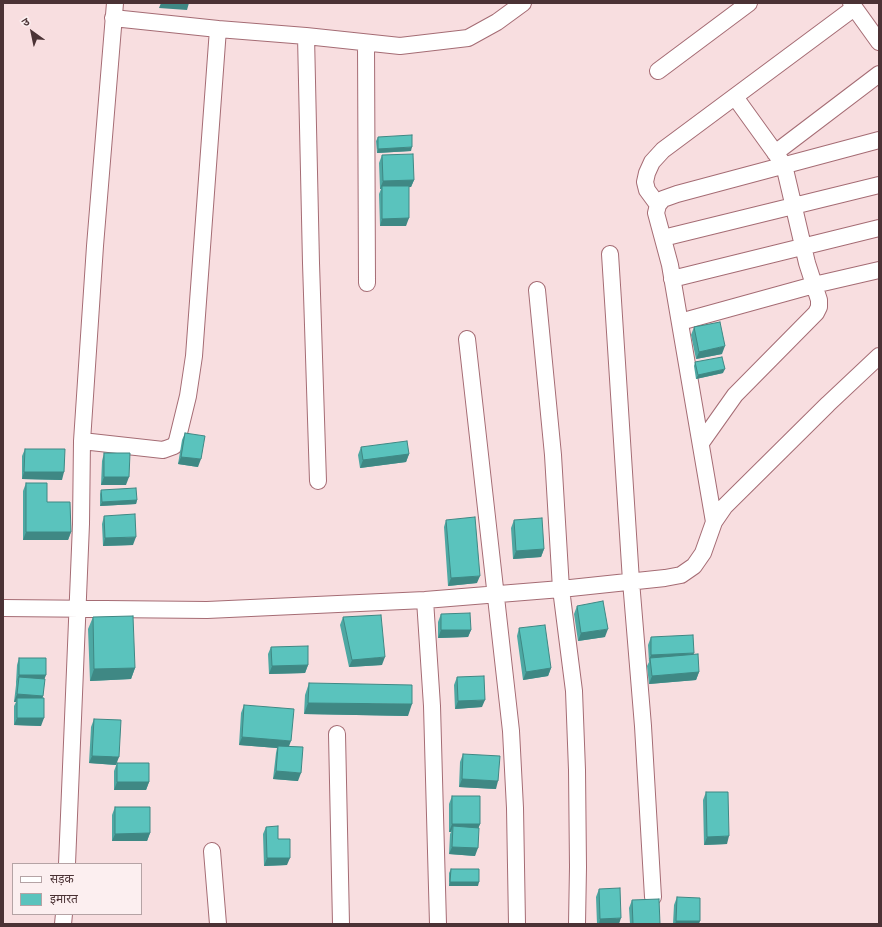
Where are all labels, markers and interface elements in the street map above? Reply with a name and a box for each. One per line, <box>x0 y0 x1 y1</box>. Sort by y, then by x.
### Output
north arrow <box>12 12 52 52</box>
text: उ <box>19 14 32 30</box>
legend <box>12 863 142 915</box>
text: सड़क <box>50 871 74 886</box>
text: इमारत <box>50 891 78 906</box>

